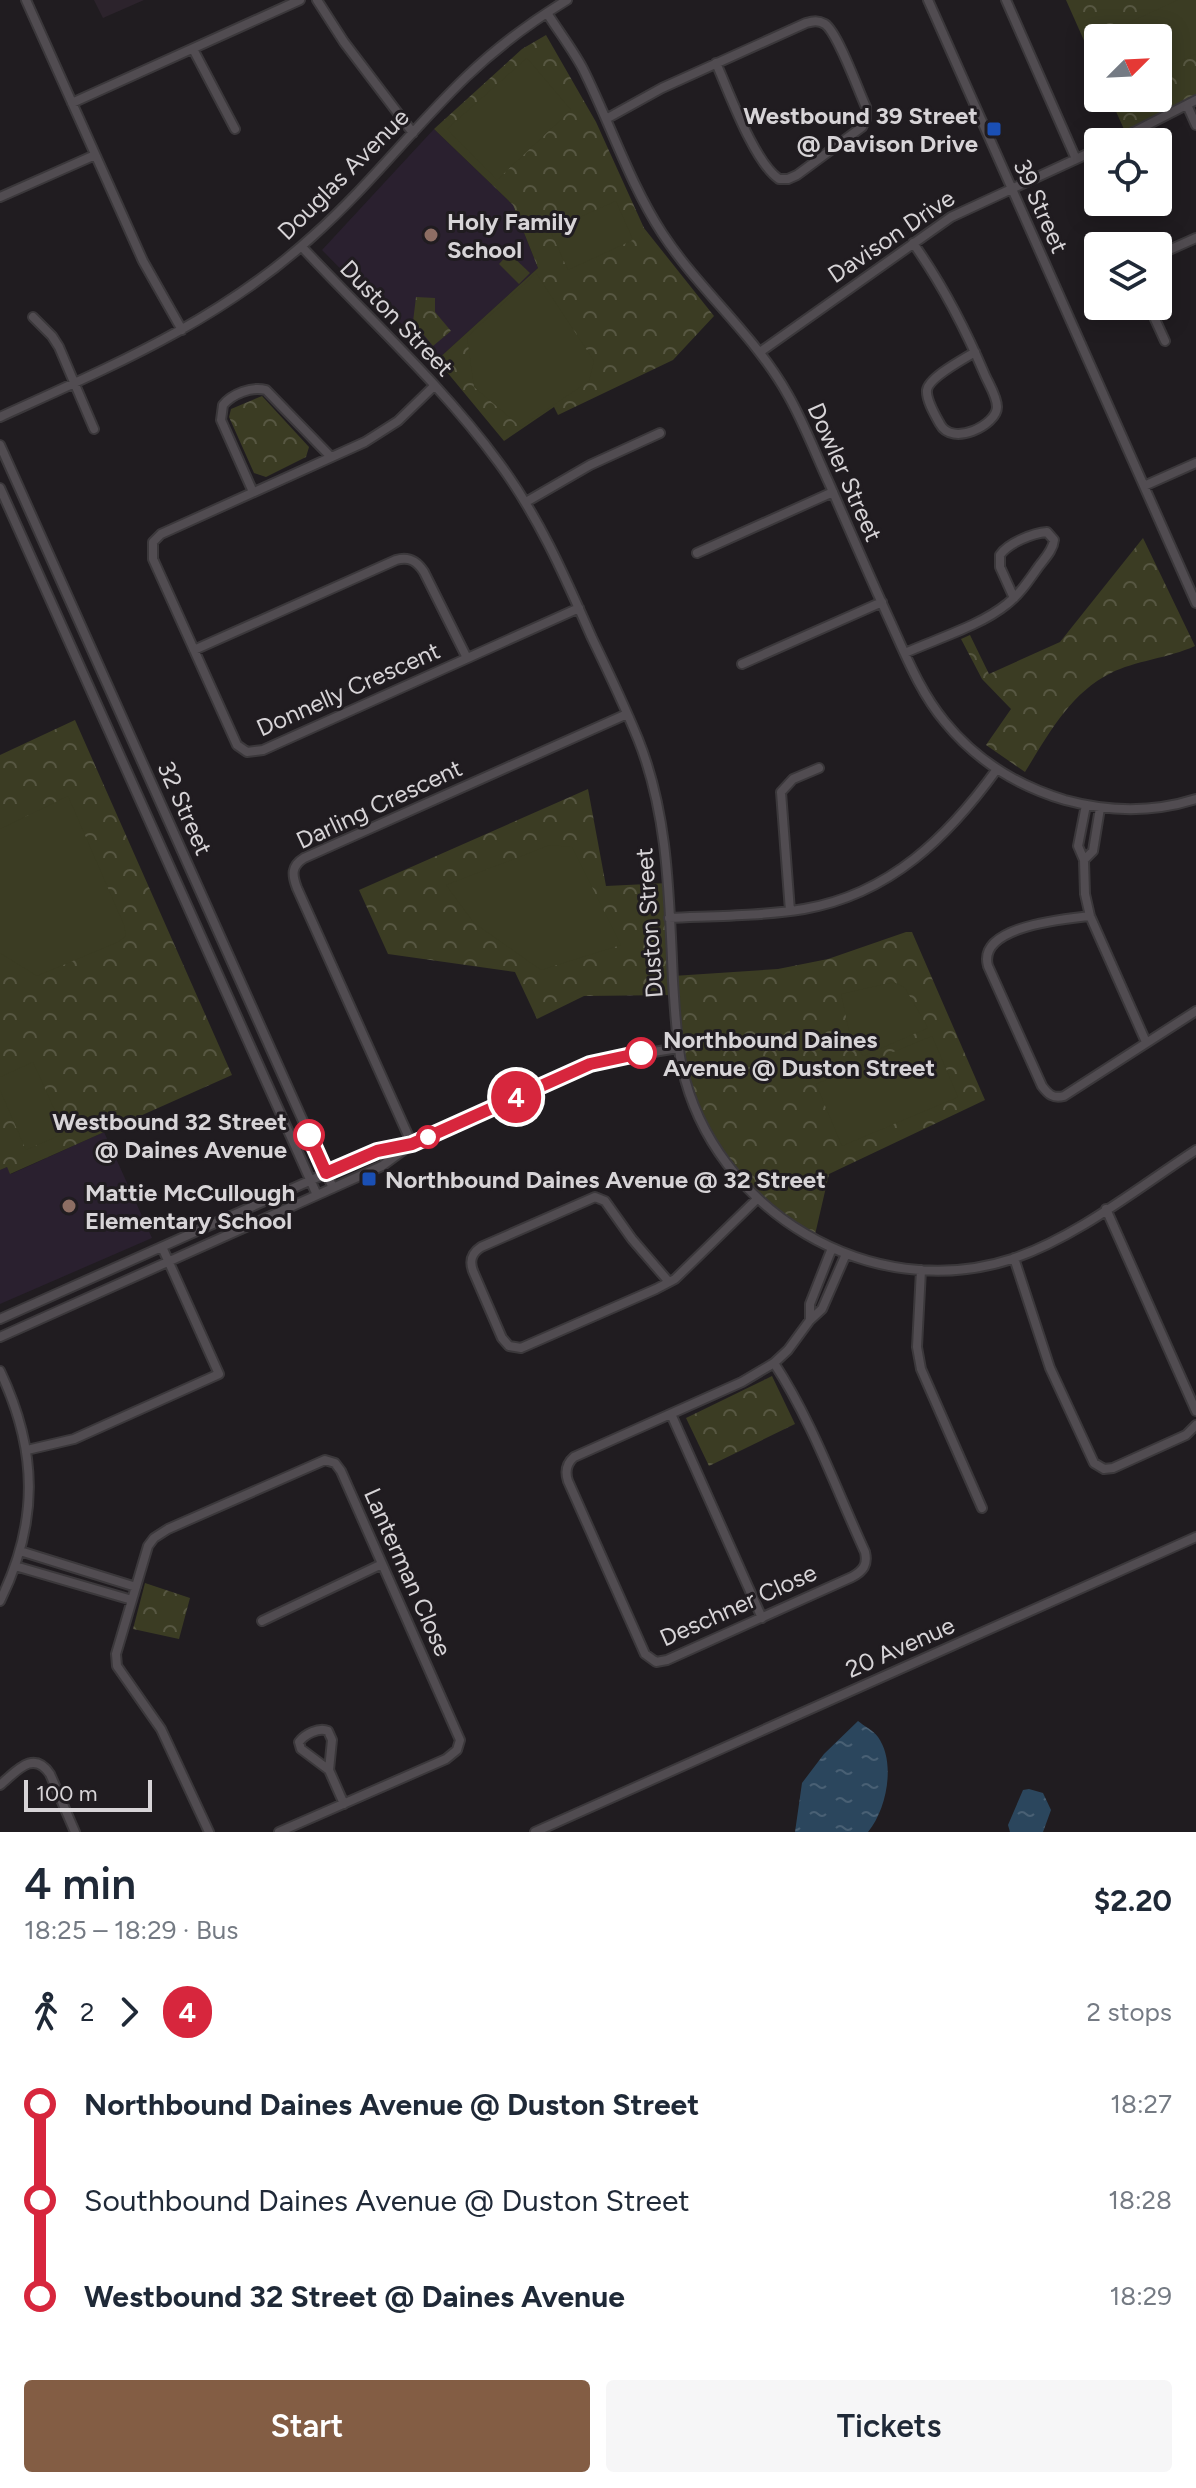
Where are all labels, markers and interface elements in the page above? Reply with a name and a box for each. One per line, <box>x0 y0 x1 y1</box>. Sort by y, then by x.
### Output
north arrow <box>1084 24 1172 112</box>
map controls <box>1084 24 1172 320</box>
place label: Westbound 39 Street @ Davison Drive <box>743 101 978 158</box>
street label: Douglas Avenue <box>271 102 415 246</box>
marker: Westbound 39 Street @ Davison Drive <box>985 120 1003 138</box>
button: locate <box>1084 128 1172 216</box>
street label: 39 Street <box>1007 155 1075 257</box>
street label: Davison Drive <box>822 183 960 289</box>
place label: Holy Family School <box>447 207 577 264</box>
marker: Holy Family School <box>422 226 440 244</box>
button: layers <box>1084 232 1172 320</box>
street label: Duston Street <box>334 254 460 382</box>
street label: Dowler Street <box>802 398 888 546</box>
street label: Donnelly Crescent <box>252 636 444 742</box>
street label: Darling Crescent <box>292 753 466 855</box>
street label: 32 Street <box>151 757 219 859</box>
street label: Duston Street <box>629 847 669 999</box>
place label: Northbound Daines Avenue @ Duston Street <box>663 1025 935 1082</box>
marker: Northbound Daines Avenue @ Duston Street <box>626 1038 656 1068</box>
line badge: 4 <box>490 1071 542 1123</box>
text: 4 <box>507 1080 525 1114</box>
place label: Westbound 32 Street @ Daines Avenue <box>52 1107 287 1164</box>
marker: Westbound 32 Street @ Daines Avenue <box>294 1120 324 1150</box>
unlabelled marker <box>417 1126 439 1148</box>
place label: Northbound Daines Avenue @ 32 Street <box>385 1165 826 1194</box>
marker: Northbound Daines Avenue @ 32 Street <box>360 1170 378 1188</box>
place label: Mattie McCullough Elementary School <box>85 1178 295 1235</box>
marker: Mattie McCullough Elementary School <box>60 1197 78 1215</box>
street label: Lanterman Close <box>358 1483 458 1661</box>
street label: Deschner Close <box>655 1557 821 1653</box>
street label: 20 Avenue <box>841 1610 959 1684</box>
scale bar <box>24 1776 152 1812</box>
text: 100 m <box>36 1780 97 1807</box>
text: 4 min <box>24 1857 136 1910</box>
text: $2.20 <box>1094 1882 1172 1919</box>
text: 18:25 – 18:29 · Bus <box>24 1914 238 1946</box>
icon: walk <box>24 1990 68 2034</box>
icon: forward <box>107 1990 151 2034</box>
text: 4 <box>179 1995 196 2029</box>
text: 2 <box>80 1996 95 2028</box>
text: 2 stops <box>1087 1996 1172 2028</box>
text: Northbound Daines Avenue @ Duston Street <box>84 2086 699 2123</box>
text: 18:27 <box>1110 2088 1172 2120</box>
text: Southbound Daines Avenue @ Duston Street <box>84 2182 690 2219</box>
text: 18:28 <box>1108 2184 1172 2216</box>
text: Westbound 32 Street @ Daines Avenue <box>84 2278 625 2315</box>
text: 18:29 <box>1109 2280 1172 2312</box>
button: Start <box>24 2380 590 2472</box>
button: Tickets <box>606 2380 1172 2472</box>

